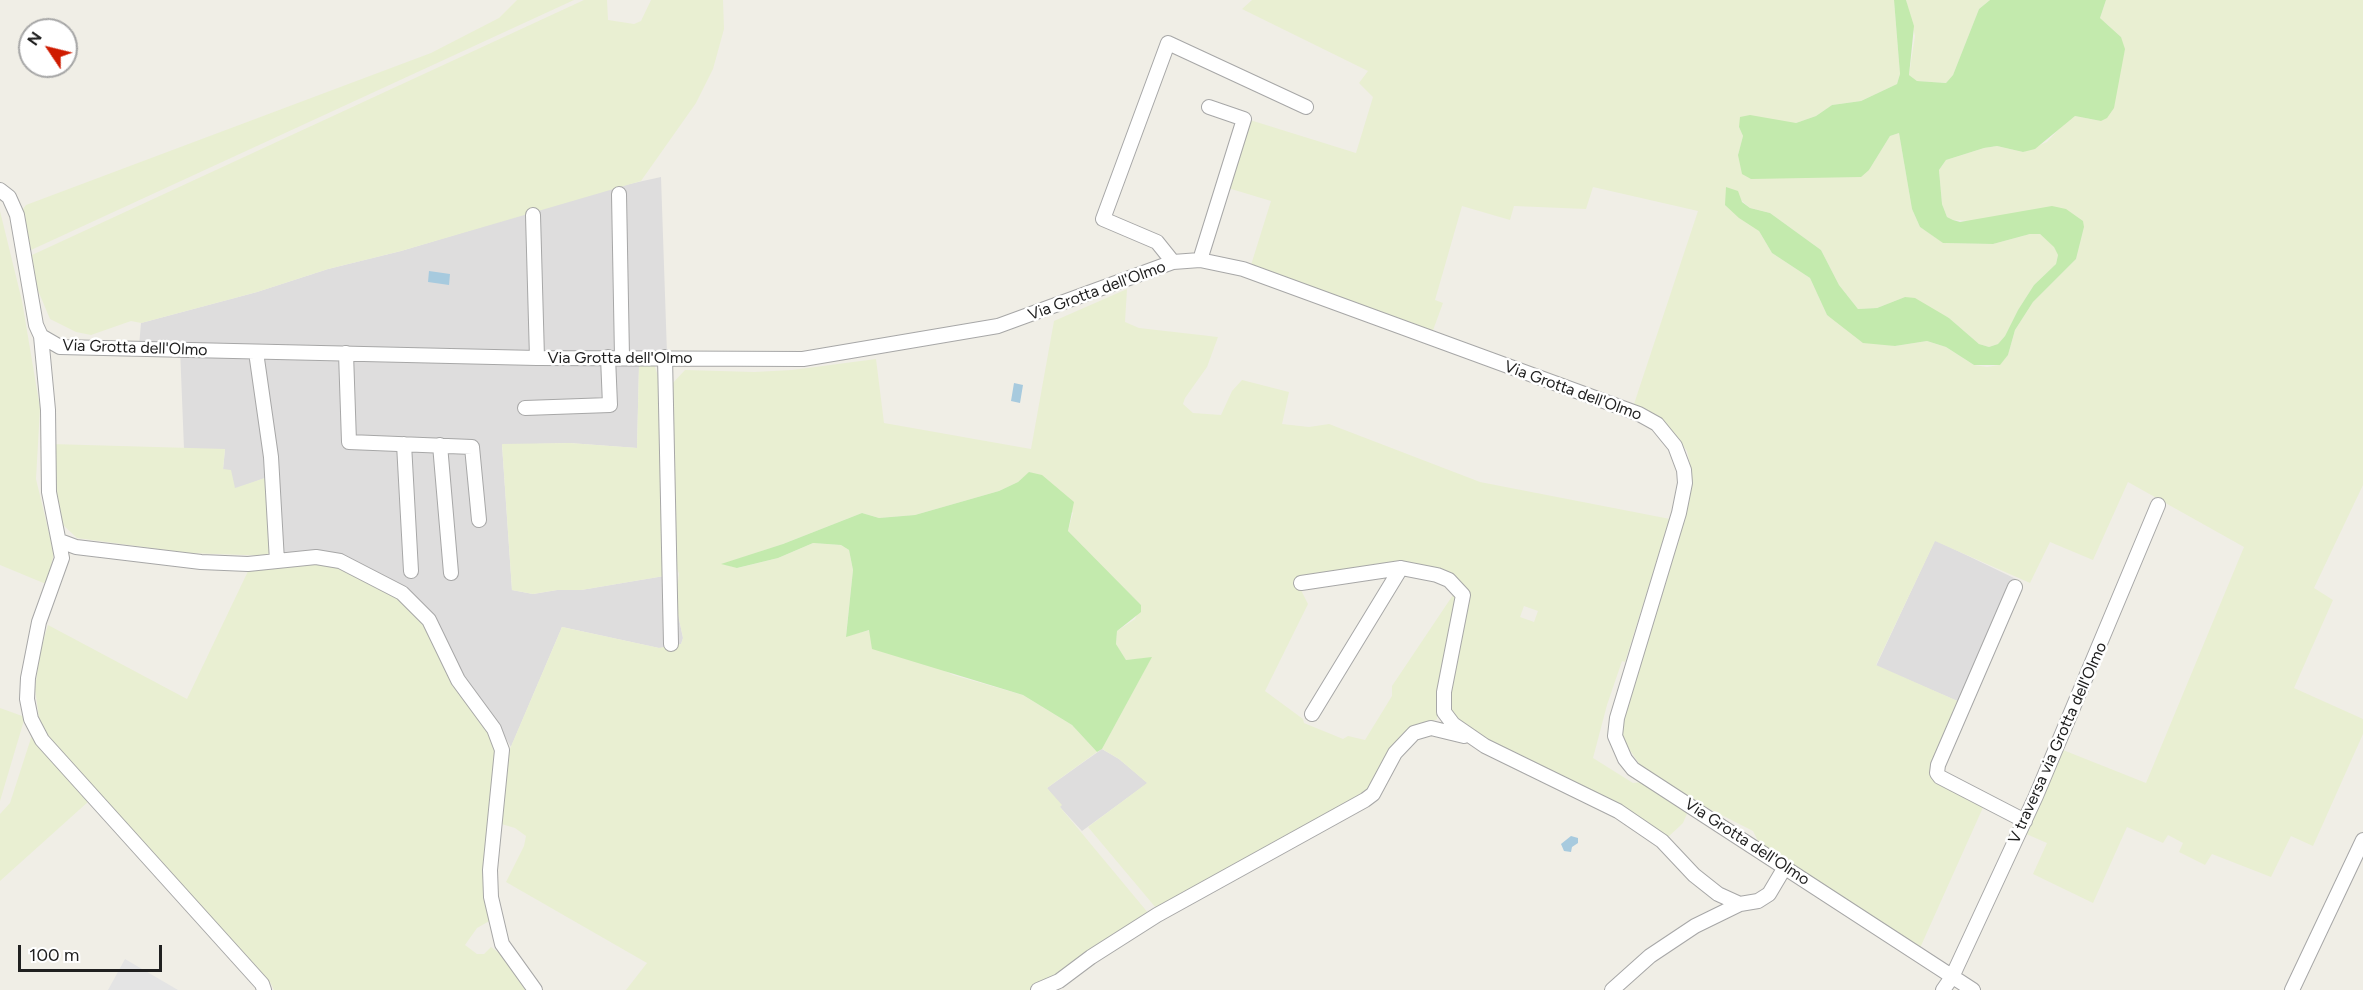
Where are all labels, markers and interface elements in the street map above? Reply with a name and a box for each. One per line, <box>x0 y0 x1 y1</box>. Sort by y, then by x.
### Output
north arrow <box>18 18 78 78</box>
text: N <box>23 28 46 49</box>
street label: Via Grotta dell'Olmo <box>1026 257 1168 325</box>
street label: Via Grotta dell'Olmo <box>62 336 208 360</box>
street label: Via Grotta dell'Olmo <box>547 348 693 368</box>
street label: Via Grotta dell'Olmo <box>1502 357 1644 425</box>
street label: V traversa via Grotta dell'Olmo <box>2005 639 2111 847</box>
street label: Via Grotta dell'Olmo <box>1681 794 1813 890</box>
scale bar <box>21 933 165 971</box>
text: 100 m <box>29 944 79 966</box>

